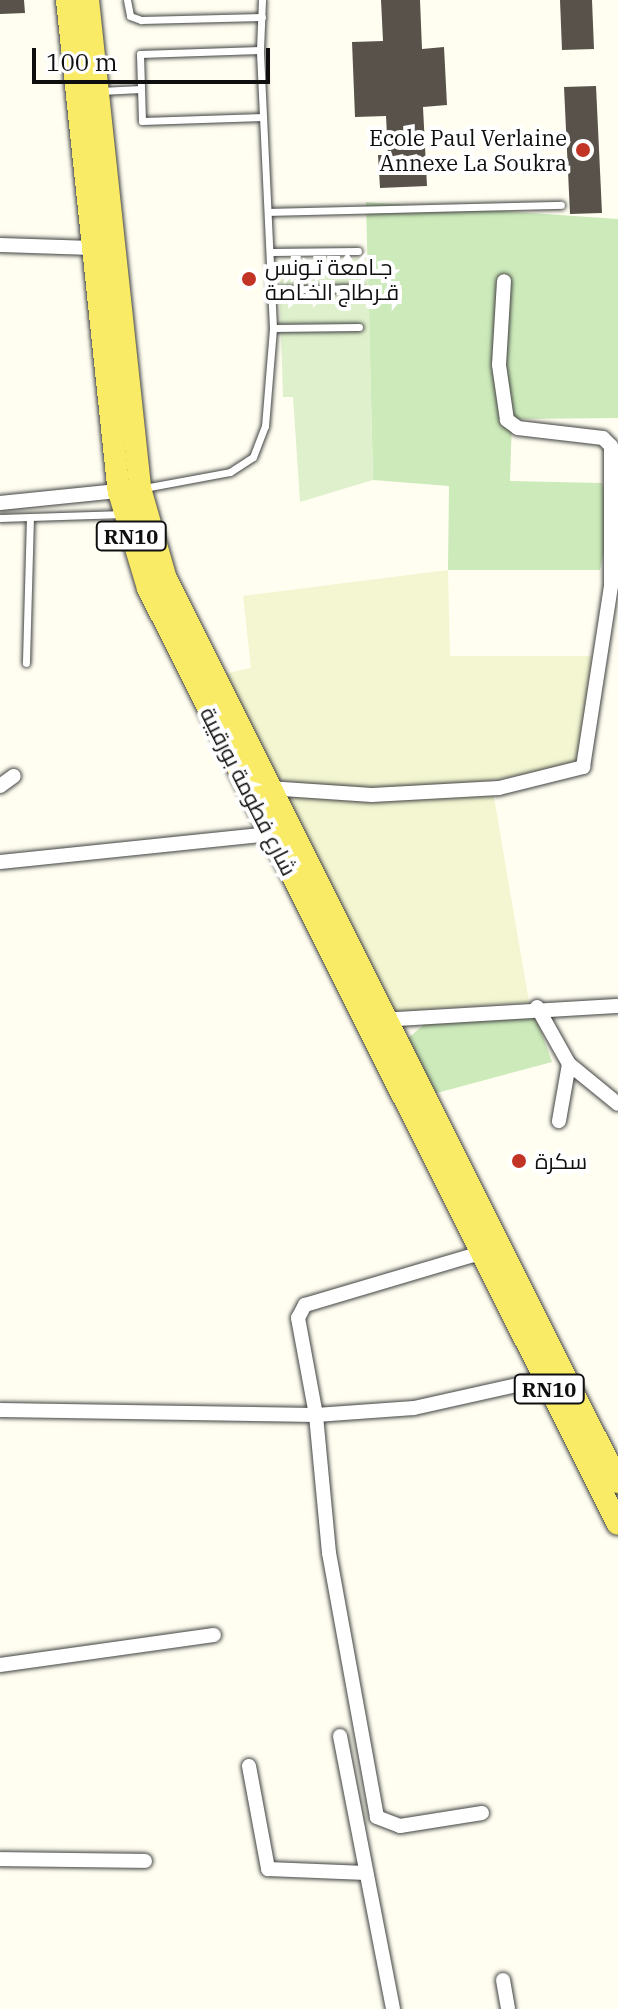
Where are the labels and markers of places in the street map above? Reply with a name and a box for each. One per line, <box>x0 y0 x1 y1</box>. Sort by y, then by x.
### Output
place label: Ecole Paul Verlaine Annexe La Soukra <box>369 124 567 176</box>
marker: Ecole Paul Verlaine Annexe La Soukra <box>574 141 592 159</box>
place label: جـامعة تـونس قـرطاج الخـاصة <box>265 253 399 304</box>
marker: جـامعة تـونس قـرطاج الخـاصة <box>240 270 258 288</box>
place label: سكرة <box>535 1148 587 1174</box>
marker: سكرة <box>510 1152 528 1170</box>

